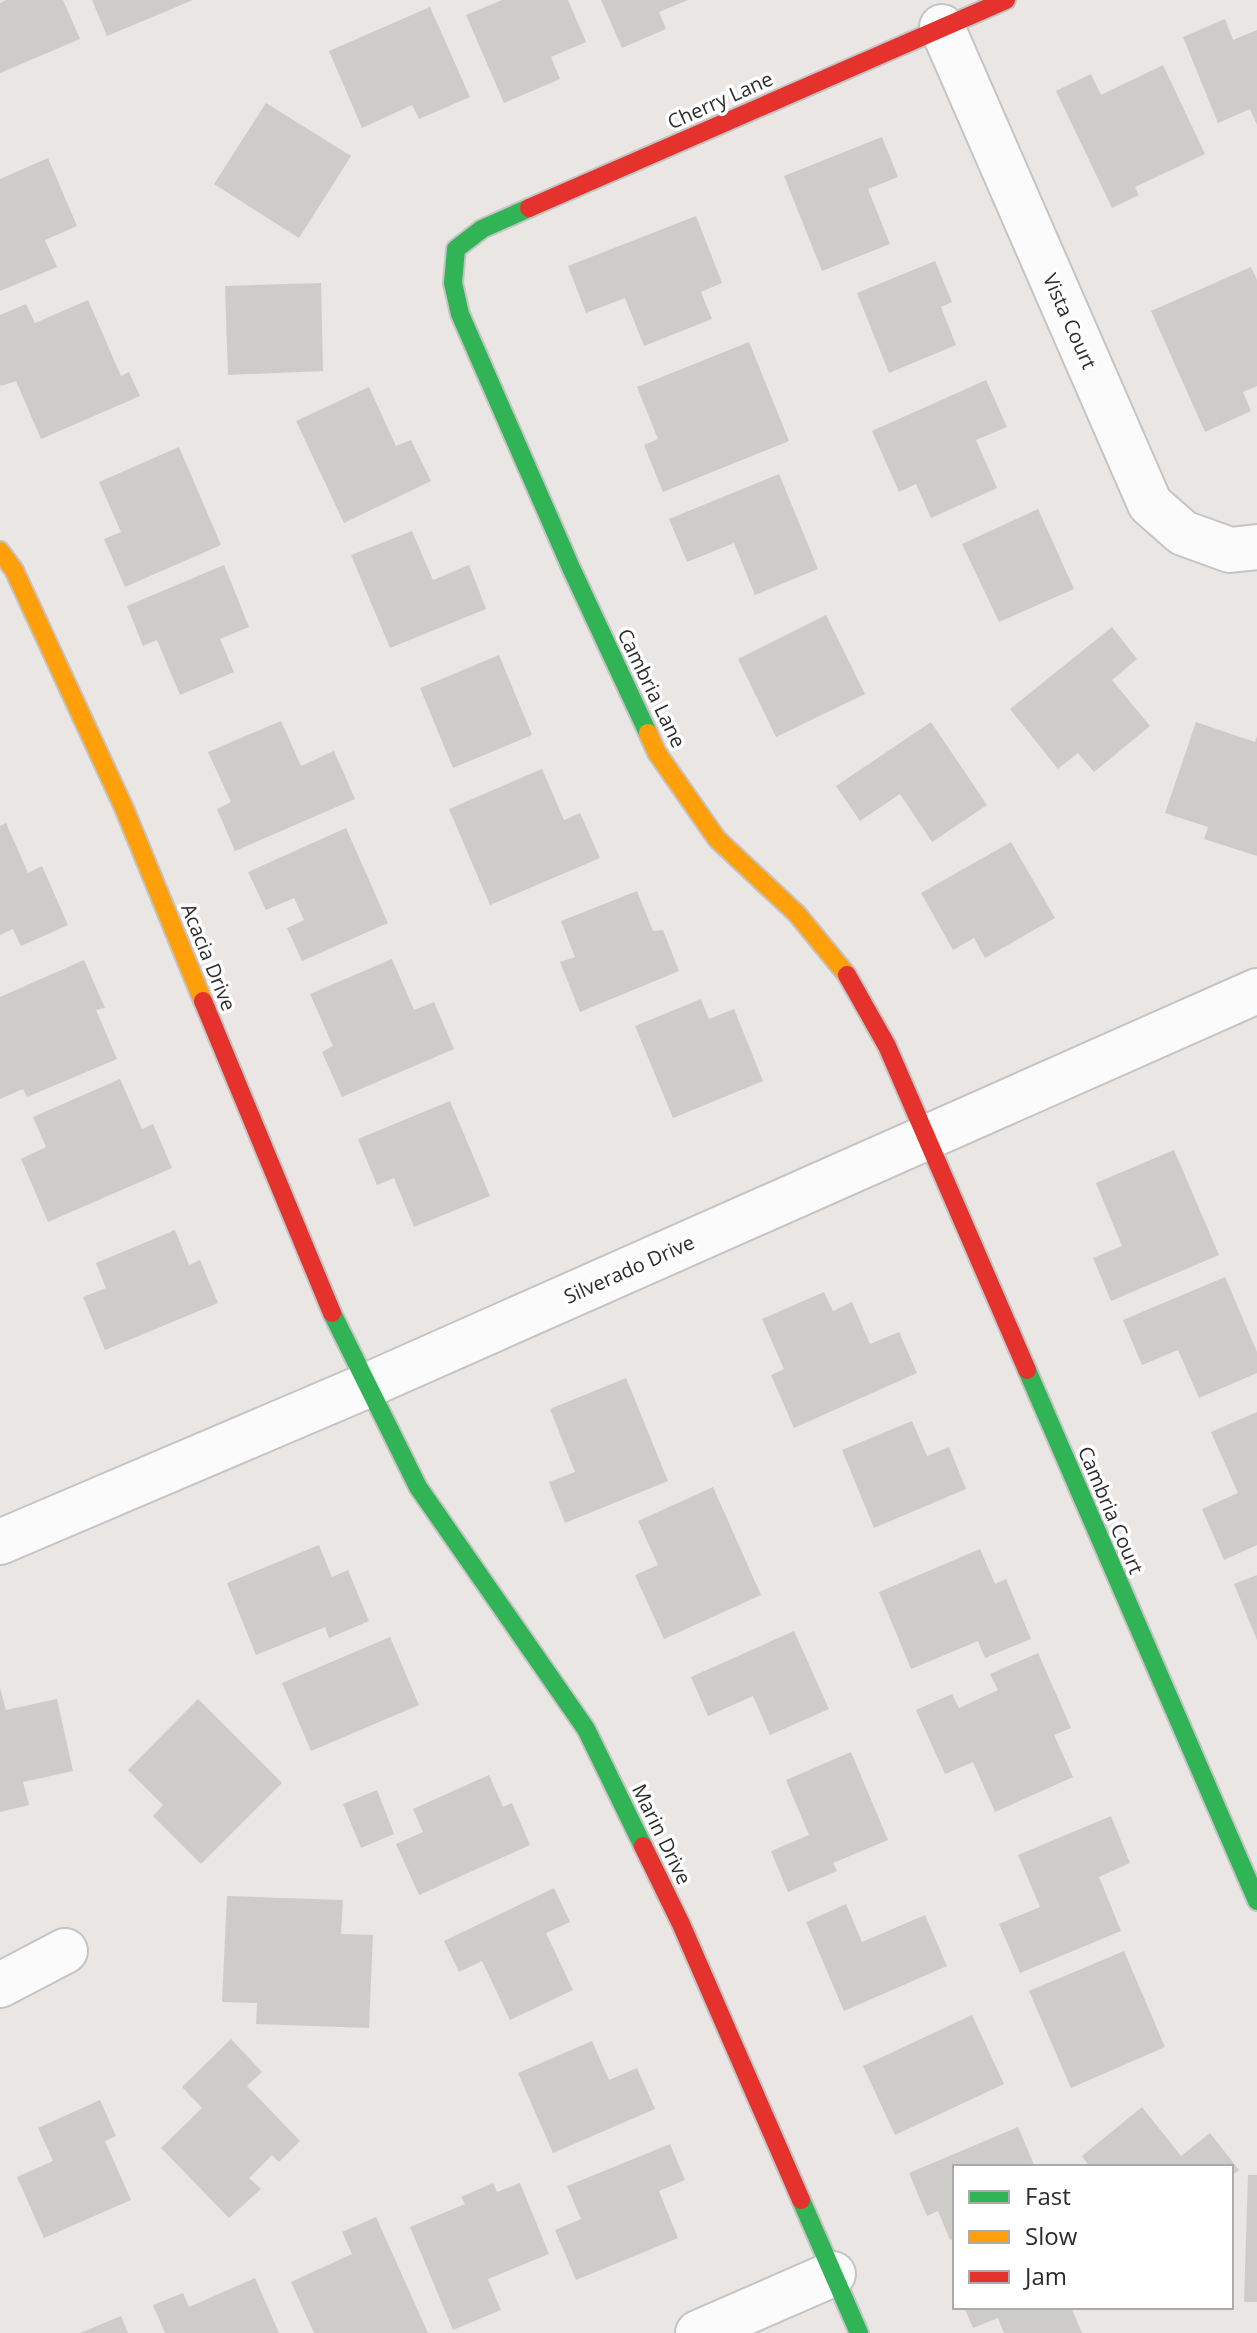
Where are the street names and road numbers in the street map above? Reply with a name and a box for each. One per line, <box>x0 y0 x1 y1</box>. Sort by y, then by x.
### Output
street label: Cherry Lane <box>663 65 777 135</box>
street label: Vista Court <box>1037 269 1103 373</box>
street label: Cambria Lane <box>612 624 692 752</box>
street label: Acacia Drive <box>175 899 243 1015</box>
street label: Silverado Drive <box>560 1228 698 1310</box>
street label: Cambria Court <box>1072 1442 1150 1578</box>
street label: Marin Drive <box>626 1779 698 1889</box>

